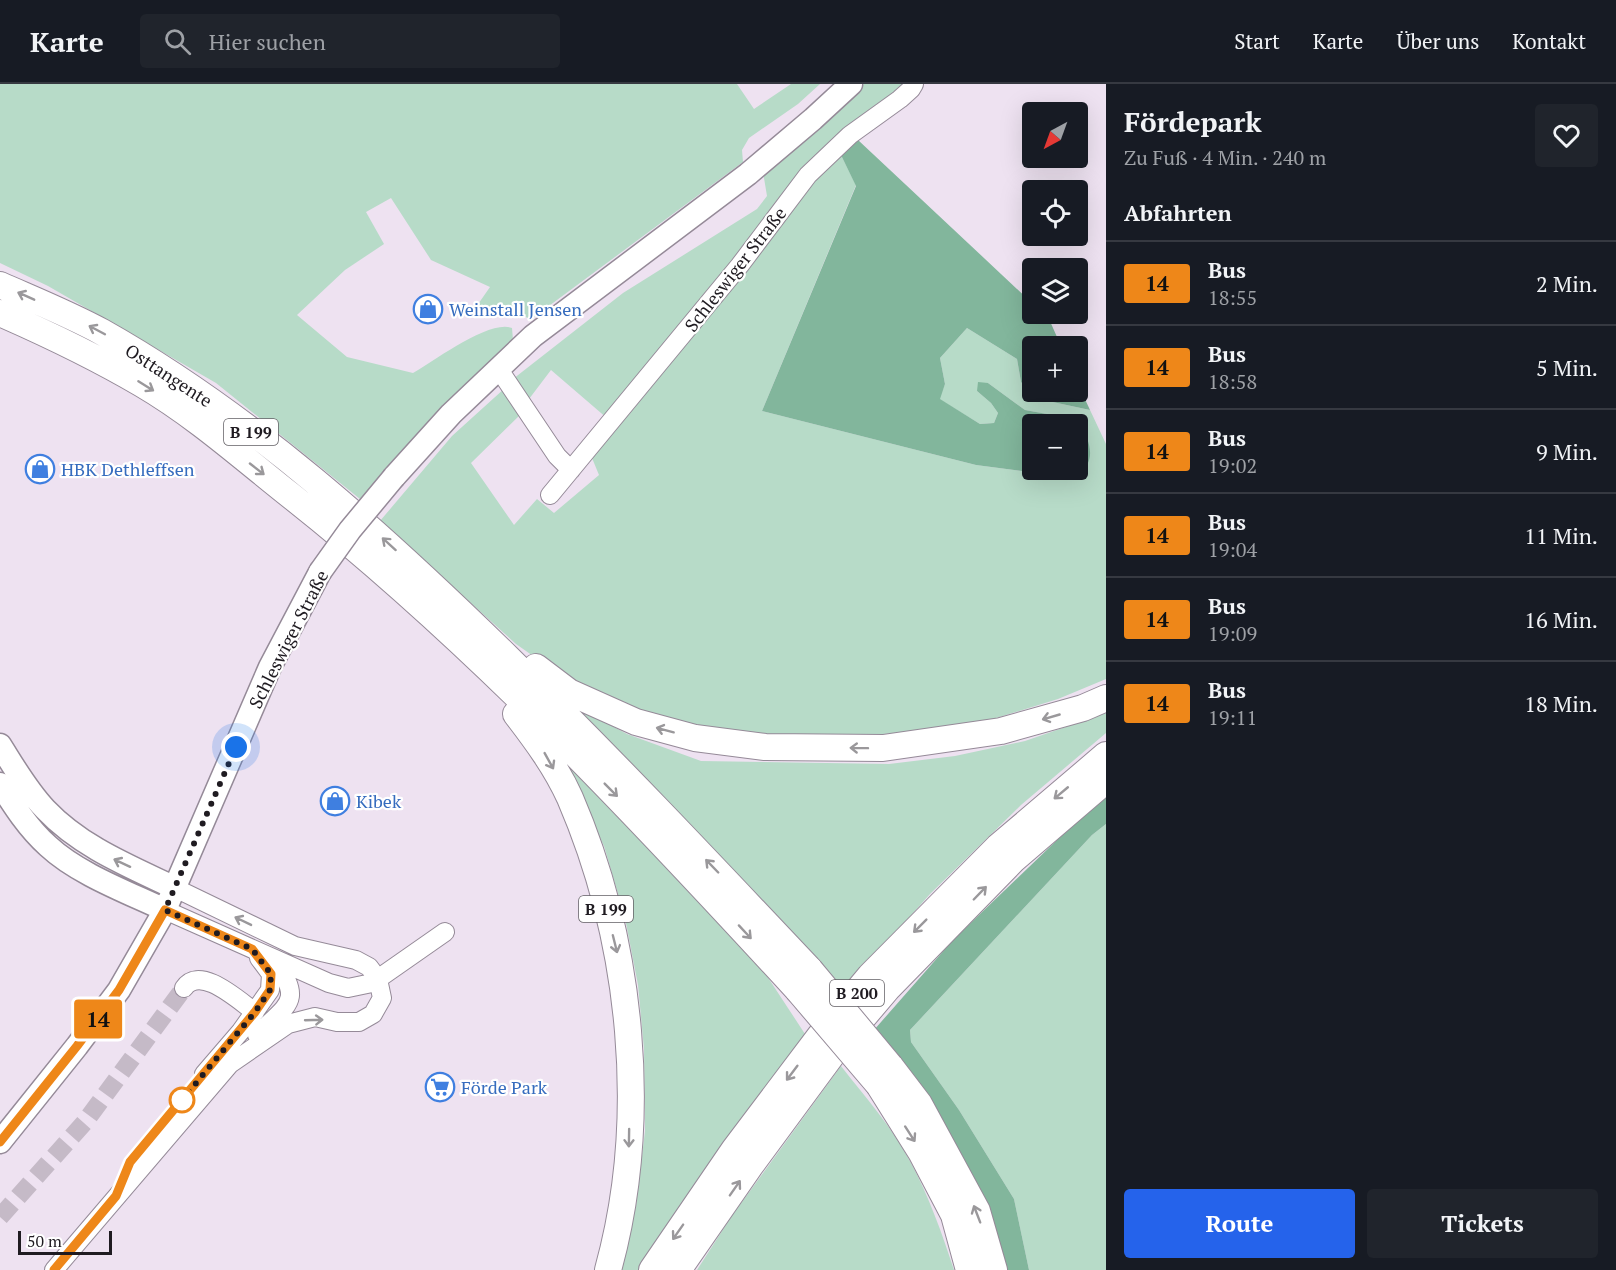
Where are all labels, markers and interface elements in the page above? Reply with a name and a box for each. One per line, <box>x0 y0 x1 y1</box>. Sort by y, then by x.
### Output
search box <box>140 14 560 68</box>
text: Karte <box>30 23 104 60</box>
icon: search <box>161 25 194 58</box>
text: Hier suchen <box>209 27 326 56</box>
text: Start <box>1234 27 1280 55</box>
text: Karte <box>1313 27 1363 55</box>
text: Über uns <box>1396 27 1479 55</box>
text: Kontakt <box>1512 27 1586 55</box>
north arrow <box>1022 102 1088 168</box>
map controls <box>1022 102 1088 480</box>
text: Fördepark <box>1124 103 1262 140</box>
button: heart <box>1535 104 1598 167</box>
text: Zu Fuß · 4 Min. · 240 m <box>1124 144 1326 171</box>
button: locate <box>1022 180 1088 246</box>
text: Abfahrten <box>1124 198 1232 227</box>
street label: Schleswiger Straße <box>679 202 791 336</box>
text: Bus <box>1208 255 1246 284</box>
button: layers <box>1022 258 1088 324</box>
text: 14 <box>1145 269 1169 297</box>
text: 2 Min. <box>1536 269 1598 298</box>
text: 18:55 <box>1208 284 1257 311</box>
one-way arrow <box>17 290 36 301</box>
shop icon: Weinstall Jensen <box>412 293 444 325</box>
place label: Weinstall Jensen <box>449 297 582 321</box>
one-way arrow <box>88 324 106 335</box>
button: + <box>1022 336 1088 402</box>
street label: Osttangente <box>121 338 217 412</box>
text: Bus <box>1208 339 1246 368</box>
text: 14 <box>1145 353 1169 381</box>
text: 5 Min. <box>1536 353 1598 382</box>
text: 18:58 <box>1208 368 1257 395</box>
one-way arrow <box>137 381 154 393</box>
button: − <box>1022 414 1088 480</box>
road number: B 199 <box>224 419 278 445</box>
text: Bus <box>1208 423 1246 452</box>
text: 14 <box>1145 437 1169 465</box>
text: 9 Min. <box>1536 437 1598 466</box>
text: 19:02 <box>1208 452 1257 479</box>
shop icon: HBK Dethleffsen <box>24 453 56 485</box>
place label: HBK Dethleffsen <box>61 457 195 481</box>
one-way arrow <box>249 462 265 475</box>
text: Bus <box>1208 507 1246 536</box>
text: 14 <box>1145 521 1169 549</box>
text: 11 Min. <box>1524 521 1598 550</box>
text: 19:04 <box>1208 536 1257 563</box>
one-way arrow <box>381 537 396 551</box>
street label: Schleswiger Straße <box>243 566 333 712</box>
text: Bus <box>1208 591 1246 620</box>
text: 14 <box>1145 605 1169 633</box>
text: 16 Min. <box>1524 605 1598 634</box>
text: 19:09 <box>1208 620 1257 647</box>
text: Bus <box>1208 675 1246 704</box>
text: 14 <box>1145 689 1169 717</box>
text: 18 Min. <box>1524 689 1598 718</box>
text: 19:11 <box>1208 704 1257 731</box>
one-way arrow <box>1042 712 1061 723</box>
one-way arrow <box>656 723 675 735</box>
your location <box>221 732 251 762</box>
one-way arrow <box>849 742 869 754</box>
one-way arrow <box>544 752 556 769</box>
one-way arrow <box>604 783 619 798</box>
shop icon: Kibek <box>319 785 351 817</box>
one-way arrow <box>1054 786 1069 800</box>
place label: Kibek <box>356 789 402 813</box>
one-way arrow <box>114 857 132 868</box>
one-way arrow <box>704 859 719 874</box>
one-way arrow <box>973 886 987 901</box>
road number: B 199 <box>579 896 633 922</box>
one-way arrow <box>234 914 252 926</box>
one-way arrow <box>912 919 927 934</box>
one-way arrow <box>738 925 752 940</box>
one-way arrow <box>610 934 622 953</box>
road number: B 200 <box>830 980 884 1006</box>
line badge: 14 <box>71 1000 125 1038</box>
text: 14 <box>86 1005 110 1033</box>
one-way arrow <box>304 1014 323 1025</box>
one-way arrow <box>785 1065 798 1081</box>
supermarket icon: Förde Park <box>424 1071 456 1103</box>
place label: Förde Park <box>461 1075 548 1099</box>
unlabelled marker <box>169 1087 195 1113</box>
one-way arrow <box>904 1125 916 1142</box>
one-way arrow <box>623 1127 635 1147</box>
one-way arrow <box>729 1180 741 1196</box>
button: Route <box>1124 1189 1355 1258</box>
button: Tickets <box>1367 1189 1598 1258</box>
one-way arrow <box>971 1205 982 1224</box>
one-way arrow <box>672 1223 684 1239</box>
scale bar <box>18 1228 112 1256</box>
text: 50 m <box>27 1230 62 1252</box>

